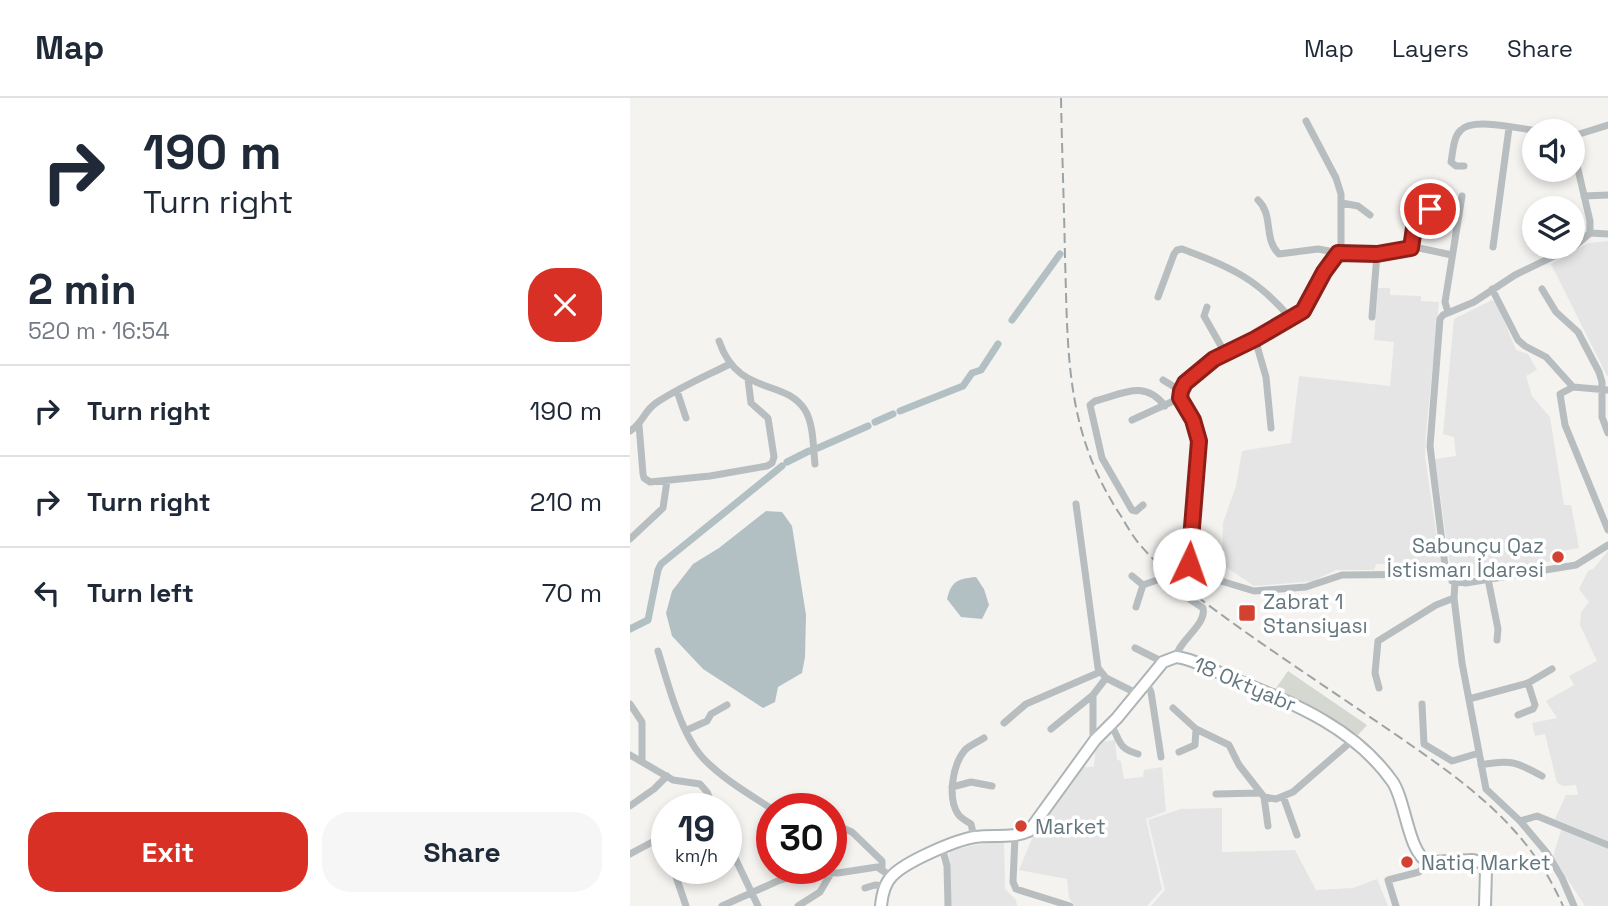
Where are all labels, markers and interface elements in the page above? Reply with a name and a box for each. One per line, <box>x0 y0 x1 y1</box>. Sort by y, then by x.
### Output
text: Map <box>35 27 104 69</box>
text: Map <box>1304 33 1354 64</box>
text: Layers <box>1392 33 1469 64</box>
text: Share <box>1507 33 1573 64</box>
map controls <box>1522 119 1585 259</box>
button: sound <box>1522 119 1585 182</box>
text: 190 m <box>143 121 281 183</box>
icon: right <box>28 126 119 217</box>
pin <box>1400 179 1460 239</box>
text: Turn right <box>143 182 293 222</box>
icon: arrive <box>1411 190 1449 228</box>
button: layers <box>1522 196 1585 259</box>
text: 2 min <box>28 263 137 316</box>
button: close <box>528 268 602 342</box>
text: 520 m · 16:54 <box>28 316 170 346</box>
icon: right <box>28 392 66 430</box>
text: Turn right <box>87 394 211 428</box>
text: 190 m <box>530 394 602 428</box>
icon: right <box>28 483 66 521</box>
text: Turn right <box>87 485 211 519</box>
text: 210 m <box>530 485 602 519</box>
position arrow <box>1152 527 1226 601</box>
place label: Sabunçu Qaz İstismarı İdarəsi <box>1387 532 1544 583</box>
marker: Sabunçu Qaz İstismarı İdarəsi <box>1550 549 1566 565</box>
icon: left <box>28 574 66 612</box>
text: Turn left <box>87 576 194 610</box>
text: 70 m <box>542 576 602 610</box>
place label: Zabrat 1 Stansiyası <box>1263 588 1368 639</box>
marker: Zabrat 1 Stansiyası <box>1237 603 1257 623</box>
street label: 18 Oktyabr <box>1190 650 1300 718</box>
speed limit sign: 30 <box>756 793 847 884</box>
text: 19 <box>678 807 715 851</box>
button: Exit <box>28 812 308 892</box>
button: Share <box>322 812 602 892</box>
place label: Market <box>1035 813 1106 840</box>
marker: Market <box>1013 818 1029 834</box>
text: km/h <box>675 844 718 867</box>
place label: Natiq Market <box>1421 849 1551 876</box>
marker: Natiq Market <box>1399 854 1415 870</box>

